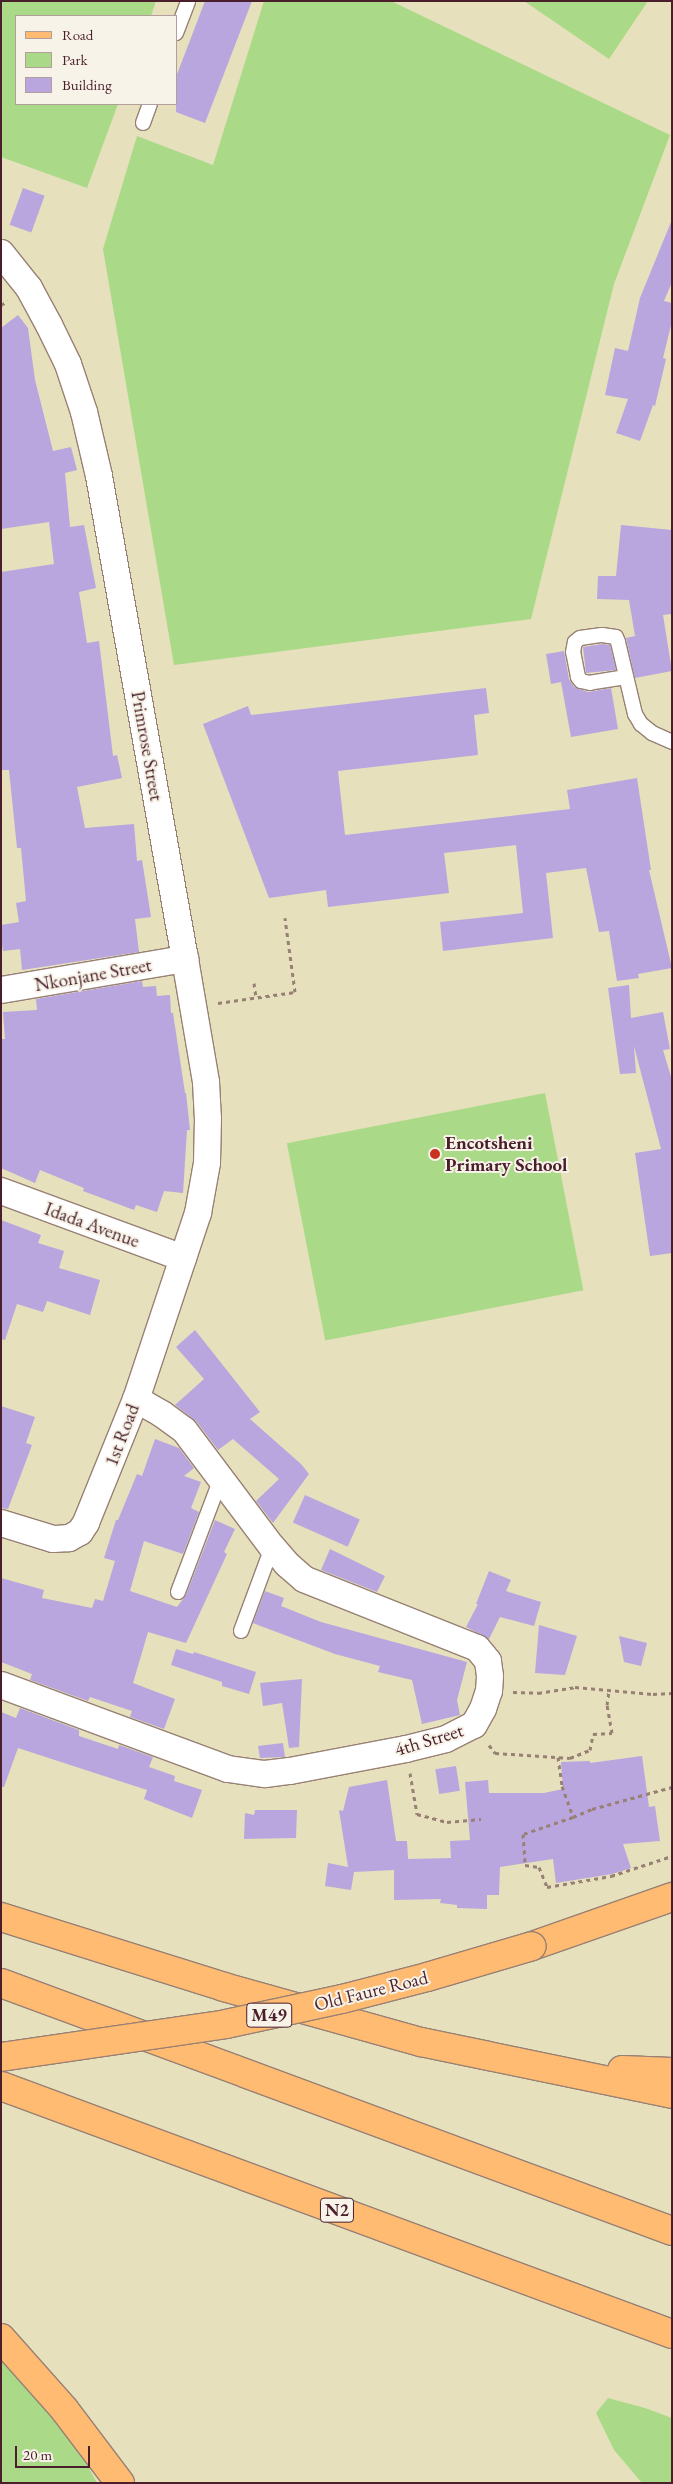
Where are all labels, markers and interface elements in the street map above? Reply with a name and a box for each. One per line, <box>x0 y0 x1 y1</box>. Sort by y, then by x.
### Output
legend <box>15 15 178 105</box>
text: Road <box>62 25 93 44</box>
text: Park <box>62 50 88 69</box>
text: Building <box>62 75 112 94</box>
street label: Primrose Street <box>126 689 168 803</box>
street label: Nkonjane Street <box>33 954 153 996</box>
place label: Encotsheni Primary School <box>445 1132 567 1176</box>
marker: Encotsheni Primary School <box>429 1148 441 1160</box>
street label: Idada Avenue <box>42 1197 142 1253</box>
street label: 1st Road <box>100 1401 144 1469</box>
street label: 4th Street <box>392 1719 466 1761</box>
street label: Old Faure Road <box>312 1966 430 2016</box>
road number: M49 <box>245 2000 293 2030</box>
road number: N2 <box>320 2194 354 2226</box>
scale bar <box>18 2436 92 2468</box>
text: 20 m <box>23 2445 52 2464</box>

